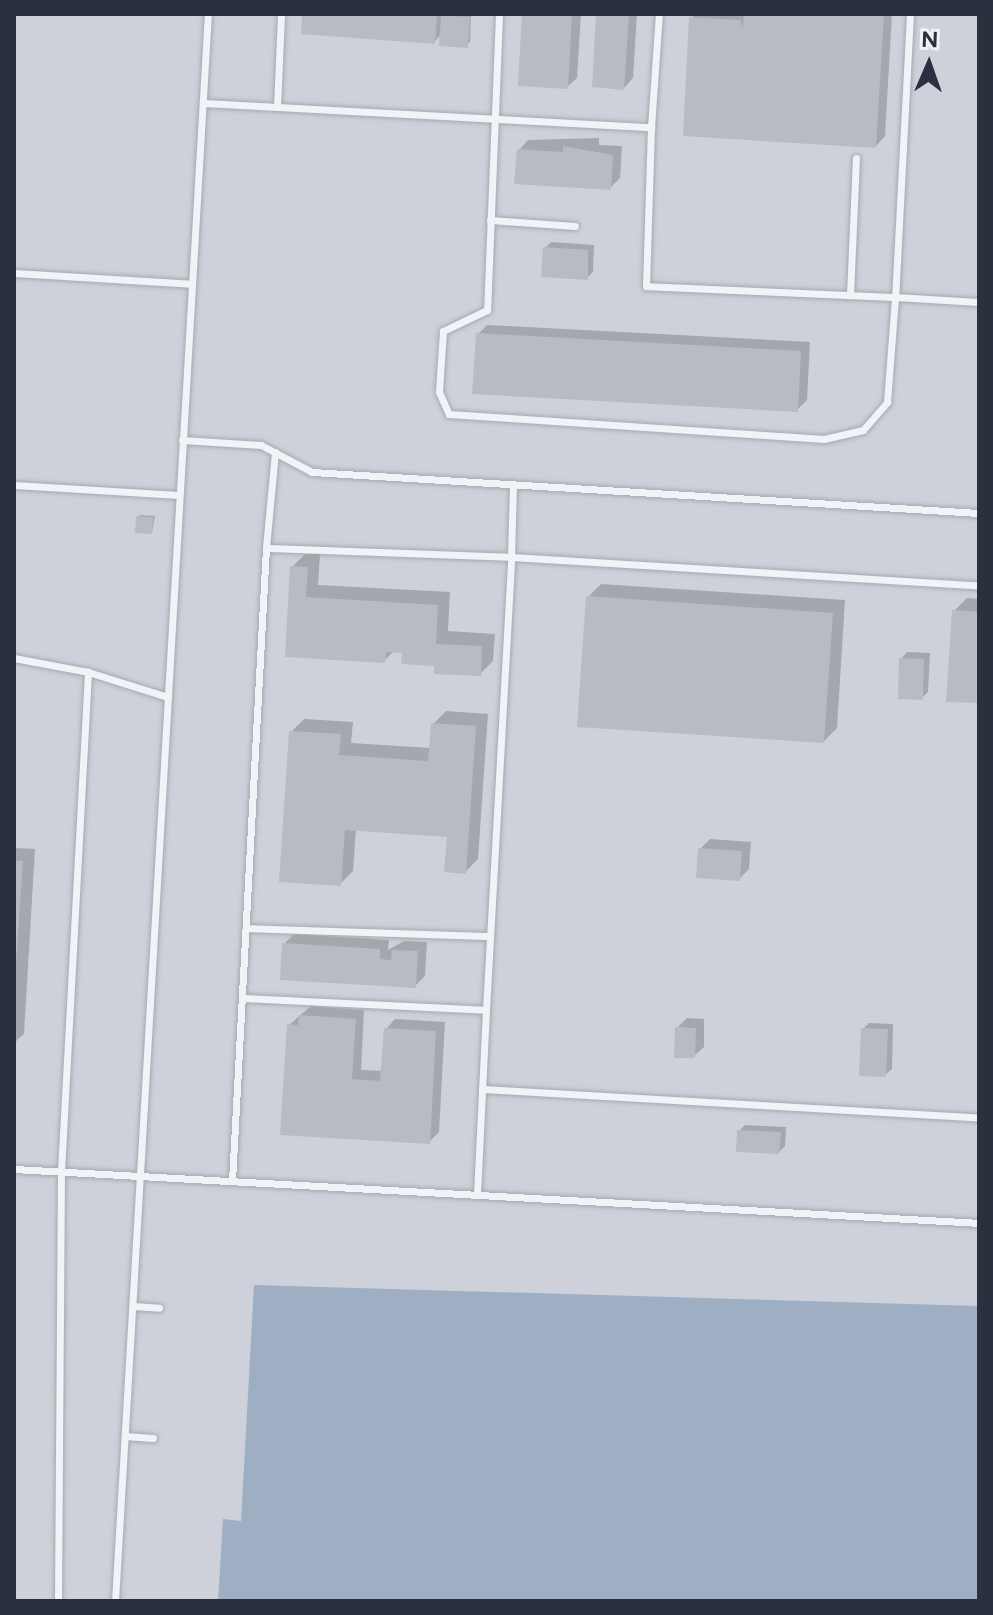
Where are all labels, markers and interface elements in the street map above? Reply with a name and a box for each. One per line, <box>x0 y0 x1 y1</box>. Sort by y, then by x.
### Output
north arrow <box>889 24 969 104</box>
text: N <box>921 26 939 53</box>

